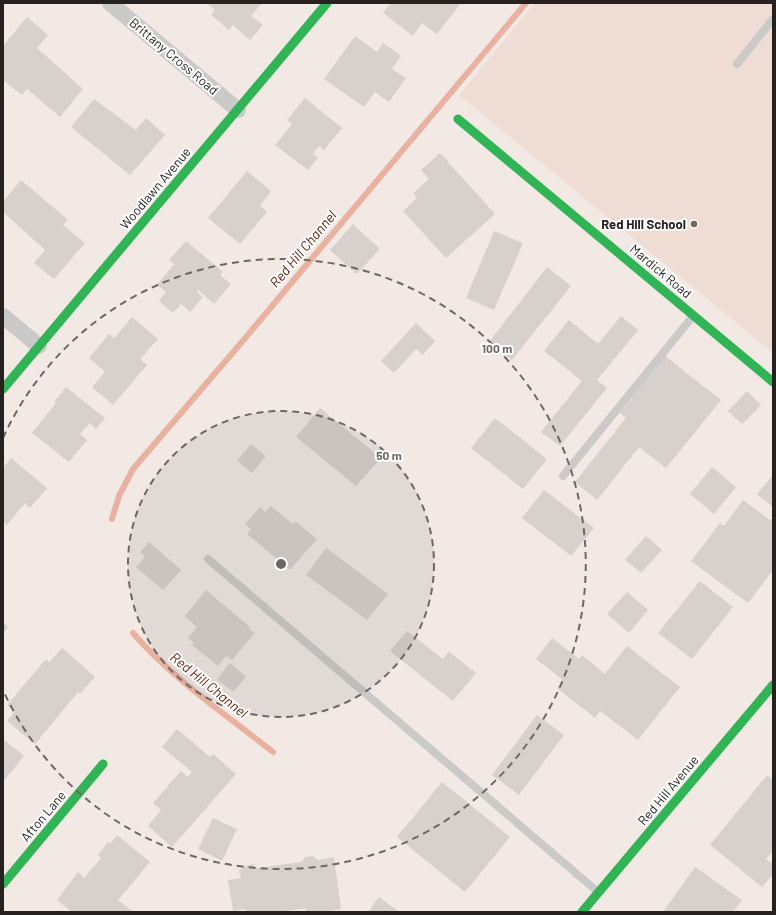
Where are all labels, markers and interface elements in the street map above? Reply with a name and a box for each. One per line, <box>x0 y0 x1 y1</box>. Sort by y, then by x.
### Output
street label: Brittany Cross Road <box>126 14 222 98</box>
street label: Woodlawn Avenue <box>116 144 194 232</box>
water label: Red Hill Channel <box>266 207 340 290</box>
place label: Red Hill School <box>601 216 686 232</box>
marker: Red Hill School <box>689 219 699 229</box>
street label: Mardick Road <box>627 241 695 301</box>
text: 100 m <box>482 341 512 355</box>
text: 50 m <box>376 448 402 462</box>
centre of rings <box>274 557 288 571</box>
water label: Red Hill Channel <box>167 648 252 721</box>
street label: Red Hill Avenue <box>634 752 702 828</box>
street label: Afton Lane <box>17 787 69 845</box>

